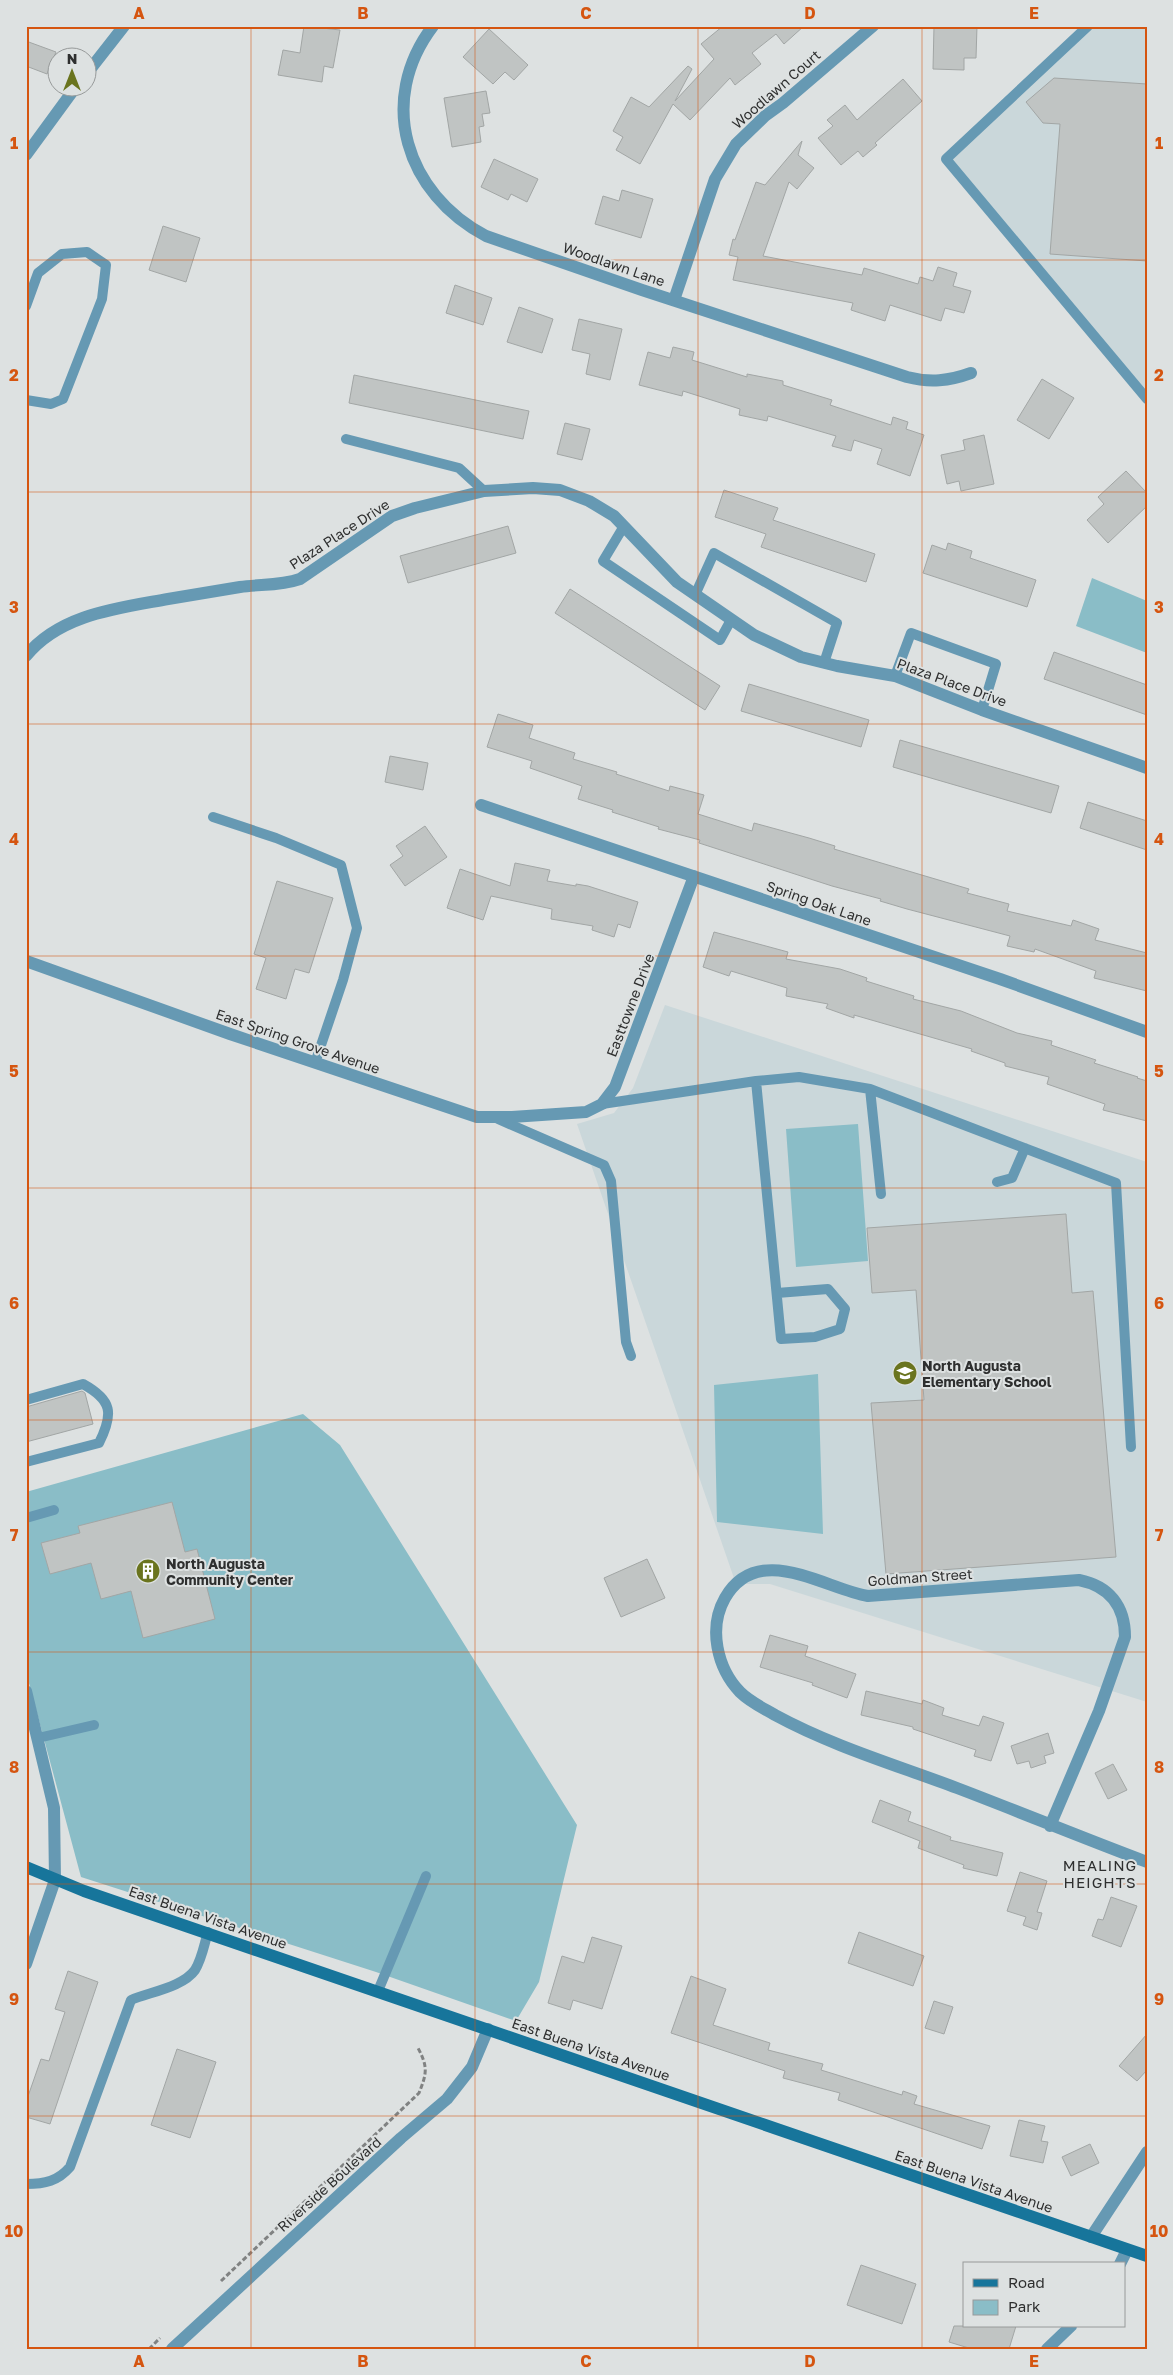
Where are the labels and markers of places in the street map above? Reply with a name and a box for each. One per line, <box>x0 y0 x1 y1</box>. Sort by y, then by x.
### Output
place label: North Augusta Elementary School <box>922 1357 1052 1390</box>
school or university icon: North Augusta Elementary School <box>892 1360 918 1386</box>
place label: North Augusta Community Center <box>166 1555 294 1588</box>
building icon: North Augusta Community Center <box>135 1558 161 1584</box>

